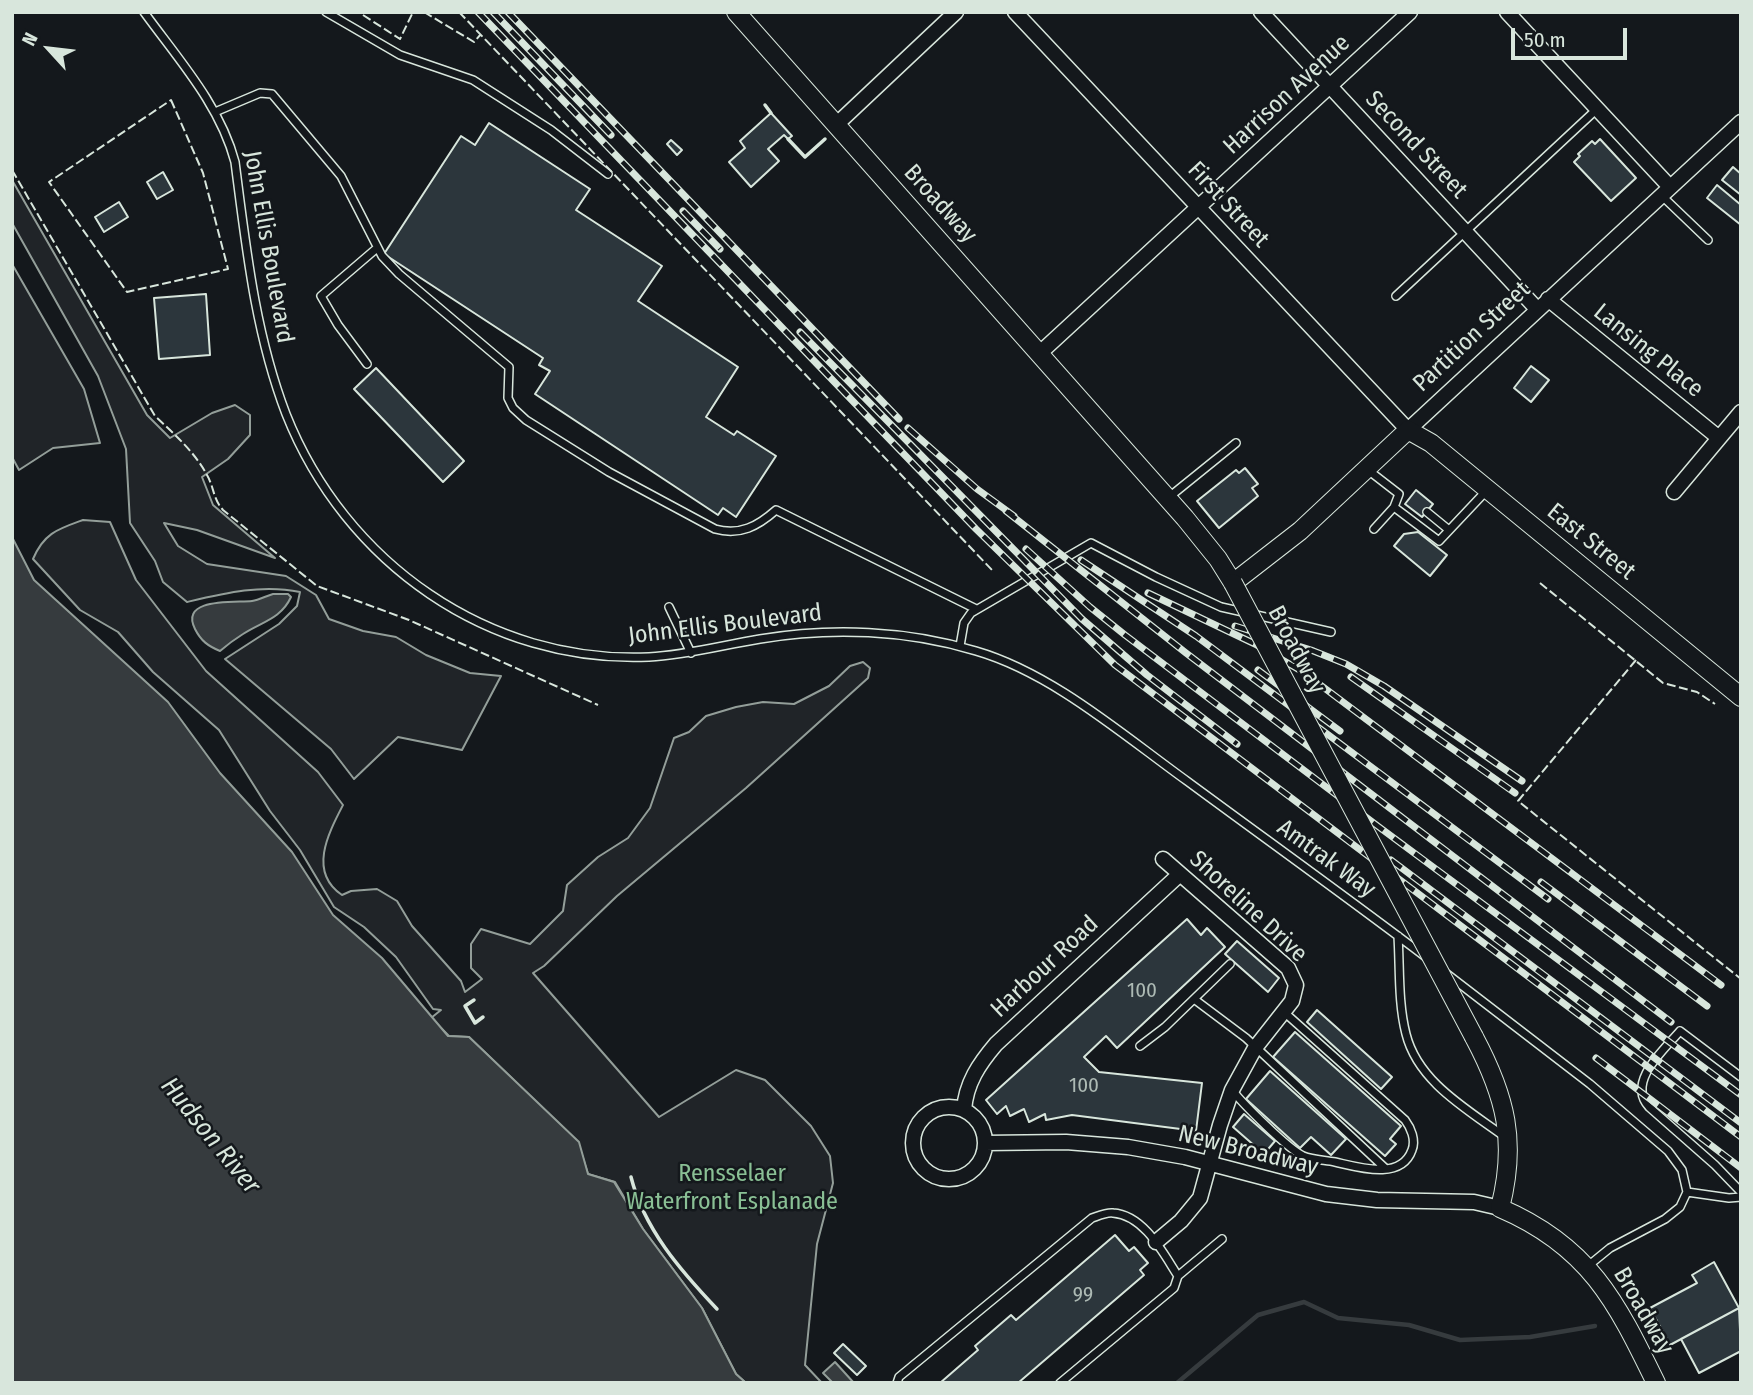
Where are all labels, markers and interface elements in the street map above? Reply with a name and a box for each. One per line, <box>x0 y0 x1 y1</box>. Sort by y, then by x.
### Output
north arrow <box>14 14 84 84</box>
scale bar <box>1515 14 1630 58</box>
text: 50 m <box>1524 27 1566 53</box>
text: N <box>17 29 43 50</box>
street label: Harrison Avenue <box>1218 29 1356 161</box>
street label: Second Street <box>1359 85 1473 205</box>
street label: John Ellis Boulevard <box>237 149 299 345</box>
street label: First Street <box>1181 156 1275 254</box>
street label: Broadway <box>897 159 983 249</box>
street label: Partition Street <box>1408 276 1536 398</box>
street label: Lansing Place <box>1587 298 1709 404</box>
street label: East Street <box>1541 498 1641 586</box>
street label: John Ellis Boulevard <box>627 599 823 651</box>
street label: Broadway <box>1261 601 1331 699</box>
street label: Amtrak Way <box>1271 814 1381 904</box>
street label: Shoreline Drive <box>1183 845 1313 969</box>
street label: Harbour Road <box>985 910 1105 1024</box>
house number: 100 <box>1127 978 1157 1004</box>
water label: Hudson River <box>154 1072 266 1200</box>
house number: 100 <box>1069 1073 1099 1099</box>
street label: New Broadway <box>1175 1120 1321 1182</box>
park label: Rensselaer Waterfront Esplanade <box>626 1160 838 1216</box>
street label: Broadway <box>1607 1263 1679 1359</box>
house number: 99 <box>1073 1282 1093 1308</box>

